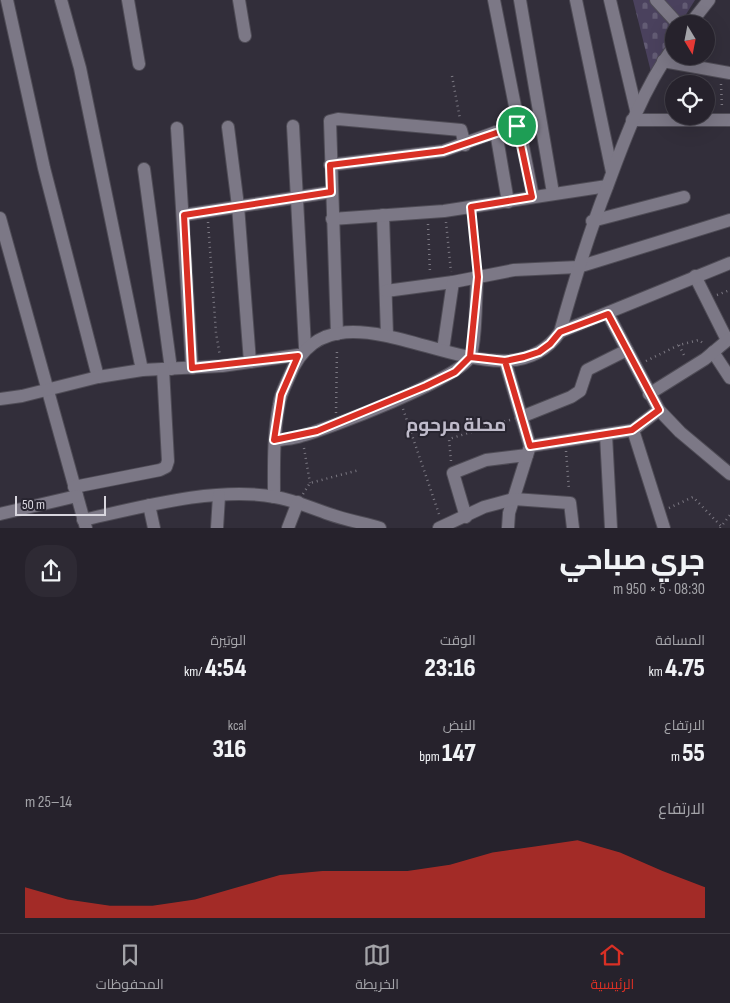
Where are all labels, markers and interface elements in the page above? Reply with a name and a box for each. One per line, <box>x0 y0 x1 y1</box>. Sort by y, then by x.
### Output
north arrow <box>665 15 715 65</box>
map controls <box>665 15 715 125</box>
button: locate <box>665 75 715 125</box>
pin <box>496 105 538 147</box>
icon: arrive <box>503 112 531 140</box>
district label: محلة مرحوم <box>406 414 506 438</box>
scale bar <box>15 493 106 516</box>
text: 50 m <box>22 496 45 513</box>
text: جري صباحي <box>560 544 705 577</box>
button: share <box>25 545 77 597</box>
text: 08:30 · 5 × 950 m <box>613 580 705 599</box>
text: الوتيرة <box>210 632 246 649</box>
text: الوقت <box>440 632 476 649</box>
text: المسافة <box>655 632 705 649</box>
text: 4:54 <box>205 653 246 684</box>
text: 23:16 <box>425 653 476 684</box>
text: 4.75 <box>665 653 705 684</box>
text: /km <box>184 663 205 680</box>
text: km <box>648 663 665 680</box>
text: kcal <box>228 717 246 734</box>
text: النبض <box>443 717 476 734</box>
text: الارتفاع <box>664 717 705 734</box>
text: 316 <box>212 734 246 765</box>
text: 147 <box>442 738 476 769</box>
text: 55 <box>682 738 705 769</box>
text: bpm <box>419 748 442 765</box>
text: m <box>671 748 682 765</box>
text: 14–25 m <box>25 793 72 812</box>
text: الارتفاع <box>658 800 705 819</box>
tab: المحفوظات <box>96 941 164 997</box>
tab: الخريطة <box>355 941 399 997</box>
tab: الرئيسية <box>590 941 634 997</box>

